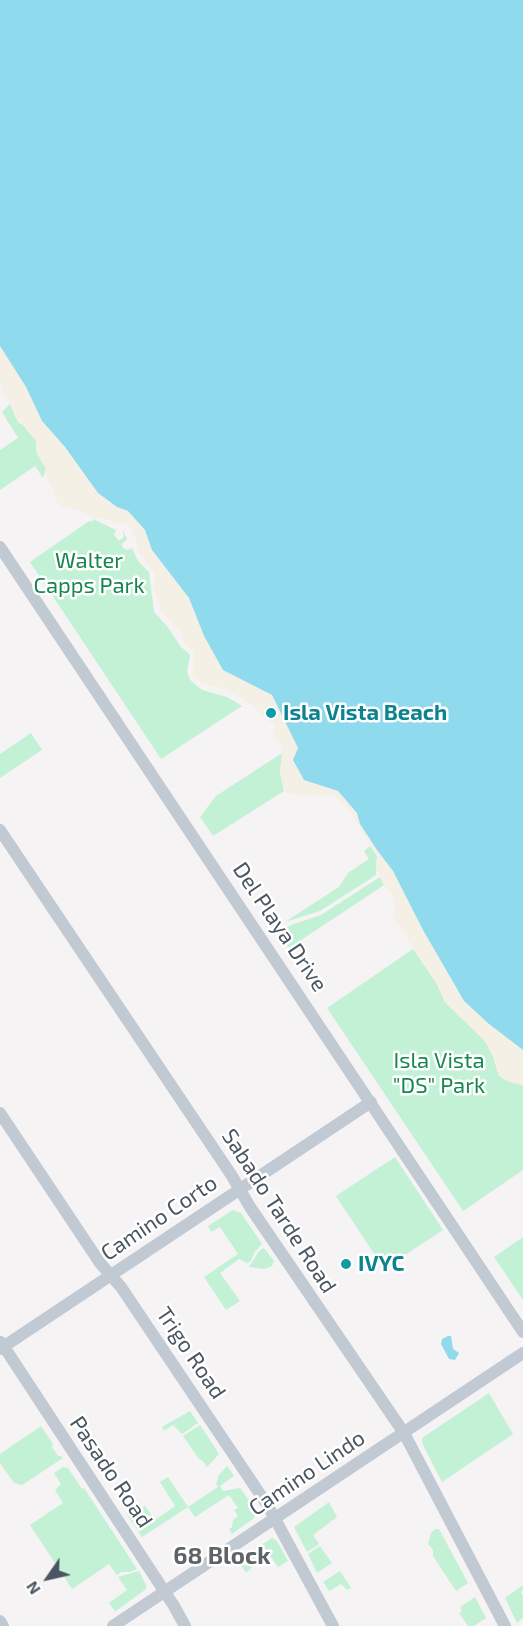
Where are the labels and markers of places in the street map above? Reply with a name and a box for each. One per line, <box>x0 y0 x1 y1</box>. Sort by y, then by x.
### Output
place label: Isla Vista Beach <box>283 700 447 726</box>
marker: Isla Vista Beach <box>264 706 278 720</box>
place label: IVYC <box>358 1251 404 1277</box>
marker: IVYC <box>339 1257 353 1271</box>

